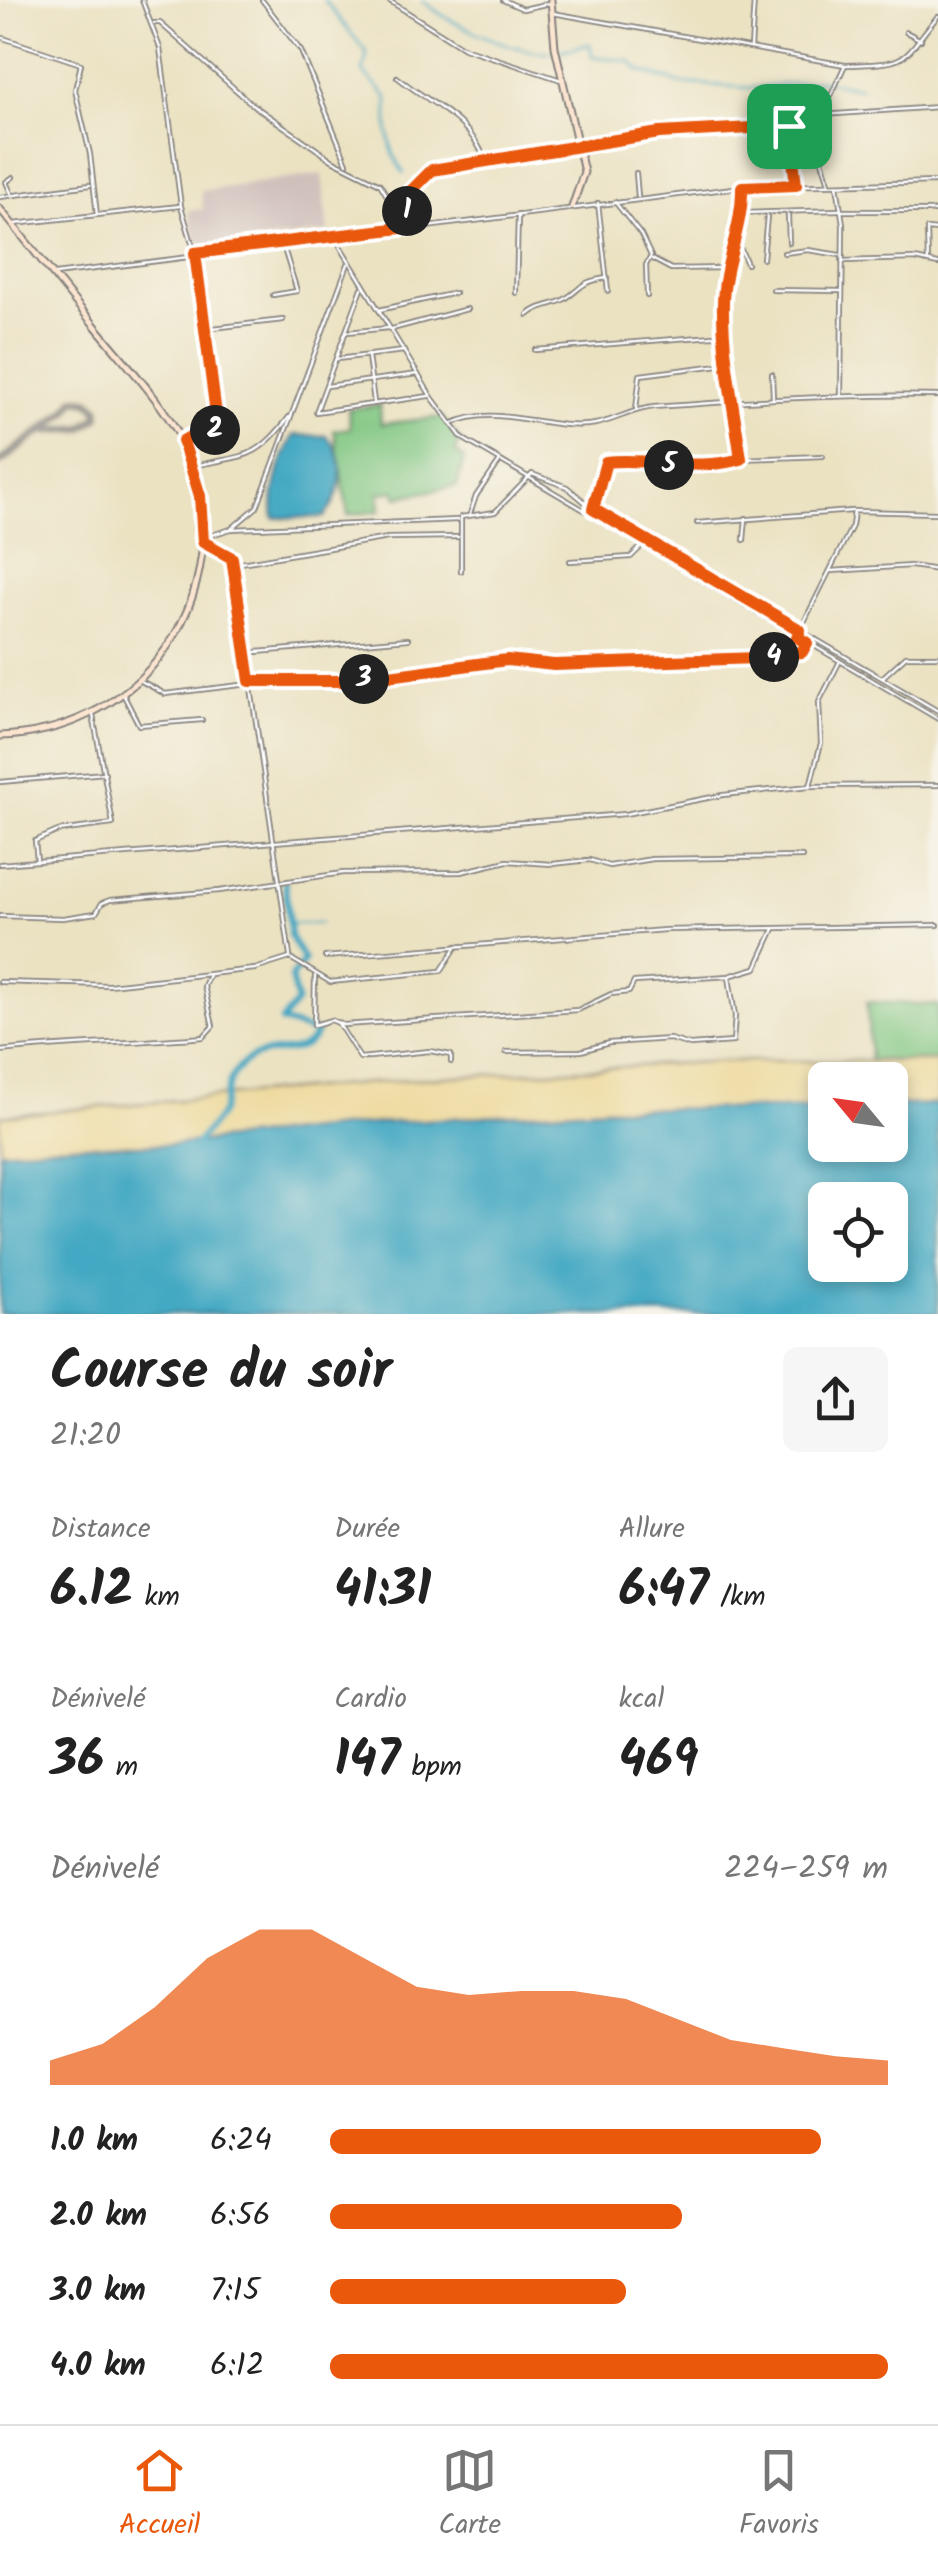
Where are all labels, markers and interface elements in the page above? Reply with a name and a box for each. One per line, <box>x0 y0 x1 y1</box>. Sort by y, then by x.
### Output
pin <box>747 84 832 169</box>
icon: arrive <box>762 99 817 154</box>
pin: 1 <box>382 186 432 236</box>
text: 1 <box>403 188 411 233</box>
pin: 2 <box>190 405 240 455</box>
text: 2 <box>207 407 223 452</box>
pin: 5 <box>644 440 694 490</box>
text: 5 <box>662 442 676 487</box>
pin: 4 <box>749 632 799 682</box>
text: 4 <box>766 634 782 679</box>
pin: 3 <box>339 654 389 704</box>
text: 3 <box>356 656 372 701</box>
north arrow <box>808 1062 908 1162</box>
map controls <box>808 1062 908 1282</box>
button: locate <box>808 1182 908 1282</box>
text: Course du soir <box>50 1330 392 1417</box>
button: share <box>783 1347 888 1452</box>
text: 21:20 <box>50 1411 121 1462</box>
text: Distance <box>50 1507 151 1552</box>
text: Durée <box>334 1507 400 1552</box>
text: Allure <box>619 1507 685 1552</box>
text: 6.12 <box>50 1552 133 1632</box>
text: 41:31 <box>334 1552 431 1632</box>
text: 6:47 <box>619 1552 709 1632</box>
text: km <box>133 1575 180 1620</box>
text: /km <box>709 1575 765 1620</box>
text: Dénivelé <box>50 1677 145 1722</box>
text: Cardio <box>334 1677 407 1722</box>
text: kcal <box>619 1677 664 1722</box>
text: 36 <box>50 1722 104 1802</box>
text: 147 <box>334 1722 400 1802</box>
text: 469 <box>619 1722 698 1802</box>
text: m <box>104 1745 138 1790</box>
text: bpm <box>400 1745 462 1790</box>
text: Dénivelé <box>50 1844 159 1895</box>
text: 224–259 m <box>724 1844 888 1895</box>
text: 1.0 km <box>50 2116 138 2167</box>
text: 6:24 <box>210 2116 272 2167</box>
text: 2.0 km <box>50 2191 147 2242</box>
text: 6:56 <box>210 2191 271 2242</box>
text: 3.0 km <box>50 2266 146 2317</box>
text: 7:15 <box>210 2266 260 2317</box>
text: 4.0 km <box>50 2341 146 2392</box>
text: 6:12 <box>210 2341 264 2392</box>
tab: Accueil <box>119 2443 200 2548</box>
tab: Carte <box>438 2443 501 2548</box>
tab: Favoris <box>739 2443 819 2548</box>

